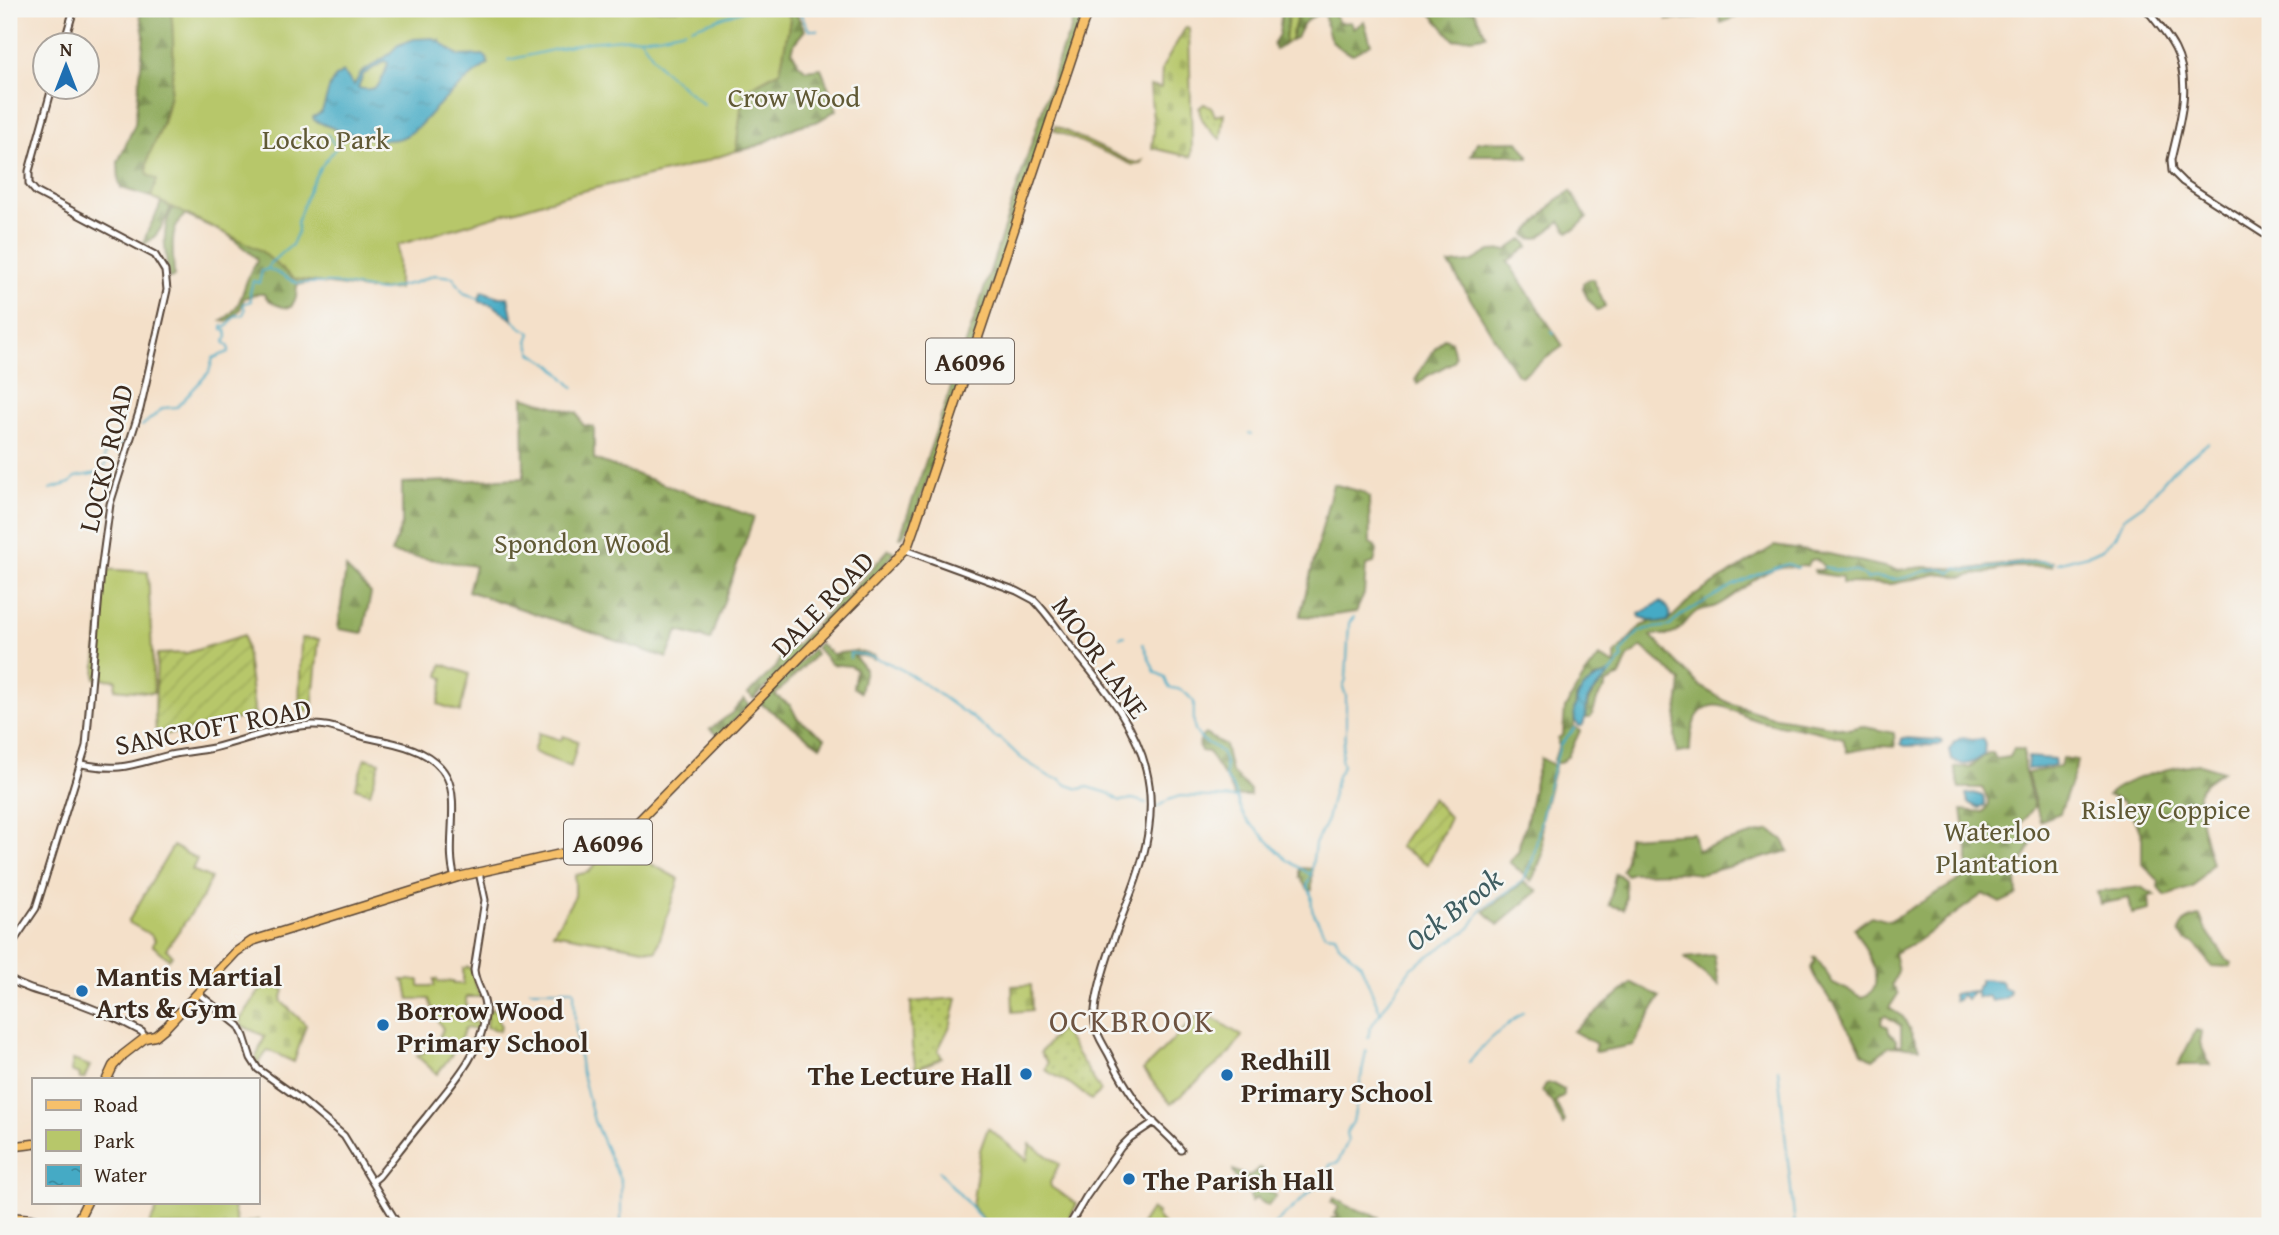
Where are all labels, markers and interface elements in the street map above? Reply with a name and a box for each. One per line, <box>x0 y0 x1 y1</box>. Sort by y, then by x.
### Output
north arrow <box>32 32 102 102</box>
text: N <box>60 35 73 63</box>
park label: Crow Wood <box>728 76 860 117</box>
park label: Locko Park <box>262 118 391 159</box>
road number: A6096 <box>926 338 1014 384</box>
street label: LOCKO ROAD <box>67 380 143 536</box>
park label: Spondon Wood <box>494 522 670 563</box>
street label: DALE ROAD <box>761 541 883 665</box>
street label: MOOR LANE <box>1043 587 1159 727</box>
street label: SANCROFT ROAD <box>111 687 315 765</box>
park label: Risley Coppice <box>2081 788 2251 829</box>
park label: Waterloo Plantation <box>1936 810 2059 883</box>
road number: A6096 <box>564 820 652 864</box>
water label: Ock Brook <box>1395 857 1512 961</box>
place label: Mantis Martial Arts & Gym <box>96 955 282 1028</box>
marker: Mantis Martial Arts & Gym <box>74 983 90 999</box>
place label: Borrow Wood Primary School <box>397 989 589 1062</box>
district label: OCKBROOK <box>1049 997 1215 1044</box>
marker: Borrow Wood Primary School <box>375 1017 391 1033</box>
place label: Redhill Primary School <box>1241 1039 1433 1112</box>
place label: The Lecture Hall <box>808 1054 1012 1095</box>
marker: The Lecture Hall <box>1018 1066 1034 1082</box>
marker: Redhill Primary School <box>1219 1067 1235 1083</box>
legend <box>32 1078 259 1204</box>
text: Road <box>94 1089 139 1120</box>
text: Park <box>94 1125 135 1156</box>
text: Water <box>94 1159 147 1190</box>
place label: The Parish Hall <box>1143 1159 1334 1200</box>
marker: The Parish Hall <box>1121 1171 1137 1187</box>

